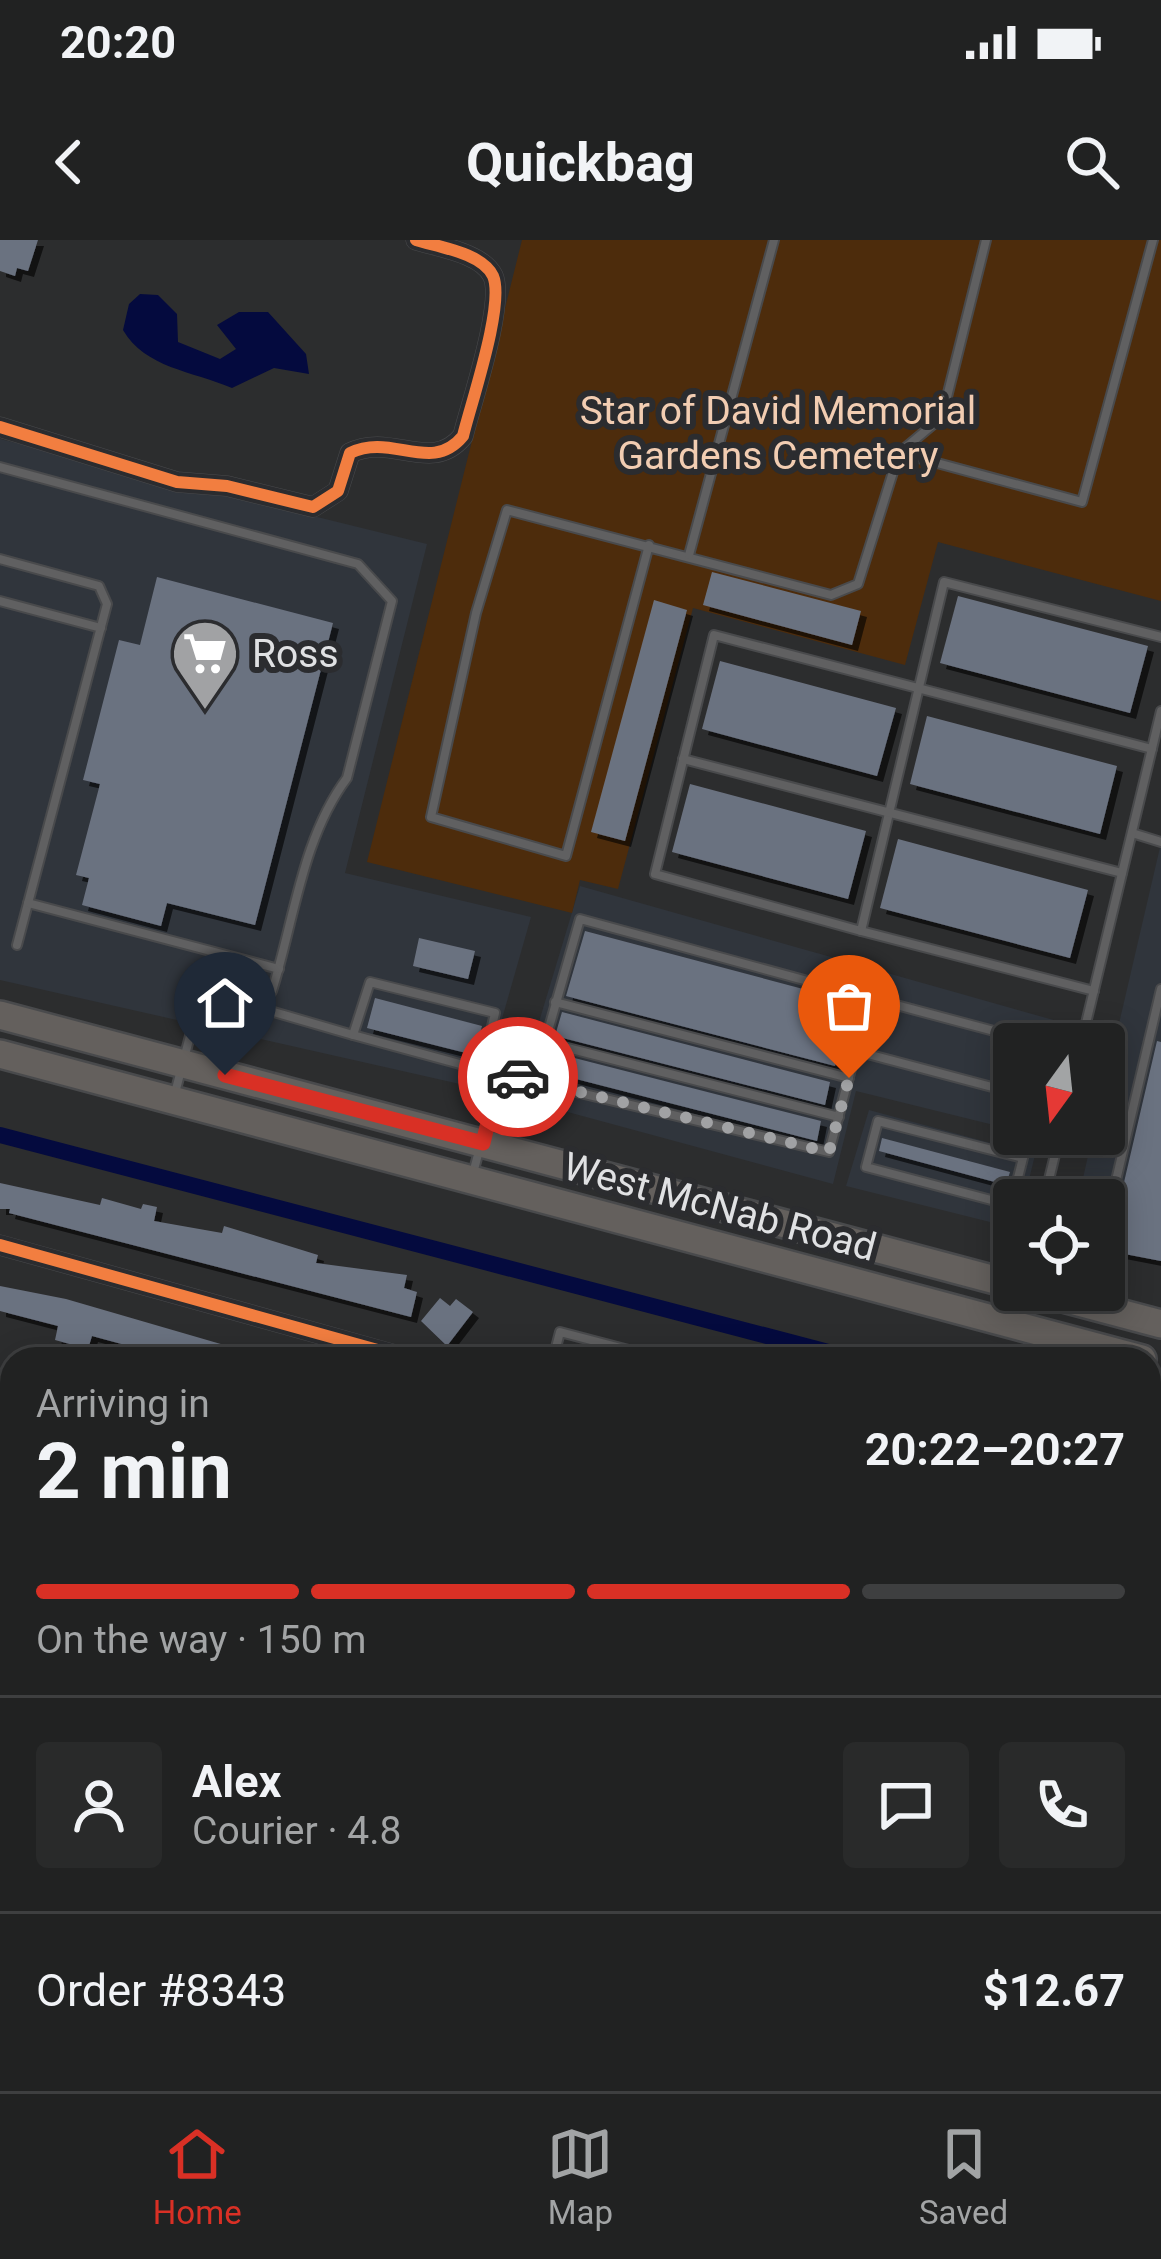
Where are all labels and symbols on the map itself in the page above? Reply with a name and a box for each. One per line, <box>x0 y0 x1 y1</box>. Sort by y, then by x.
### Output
park label: Star of David Memorial Gardens Cemetery <box>580 388 976 479</box>
supermarket icon: Ross <box>170 618 240 712</box>
place label: Ross <box>252 631 339 677</box>
pin <box>174 952 276 1075</box>
pin <box>798 955 900 1078</box>
courier <box>458 1017 578 1137</box>
north arrow <box>993 1023 1125 1155</box>
street label: West McNab Road <box>558 1143 881 1271</box>

